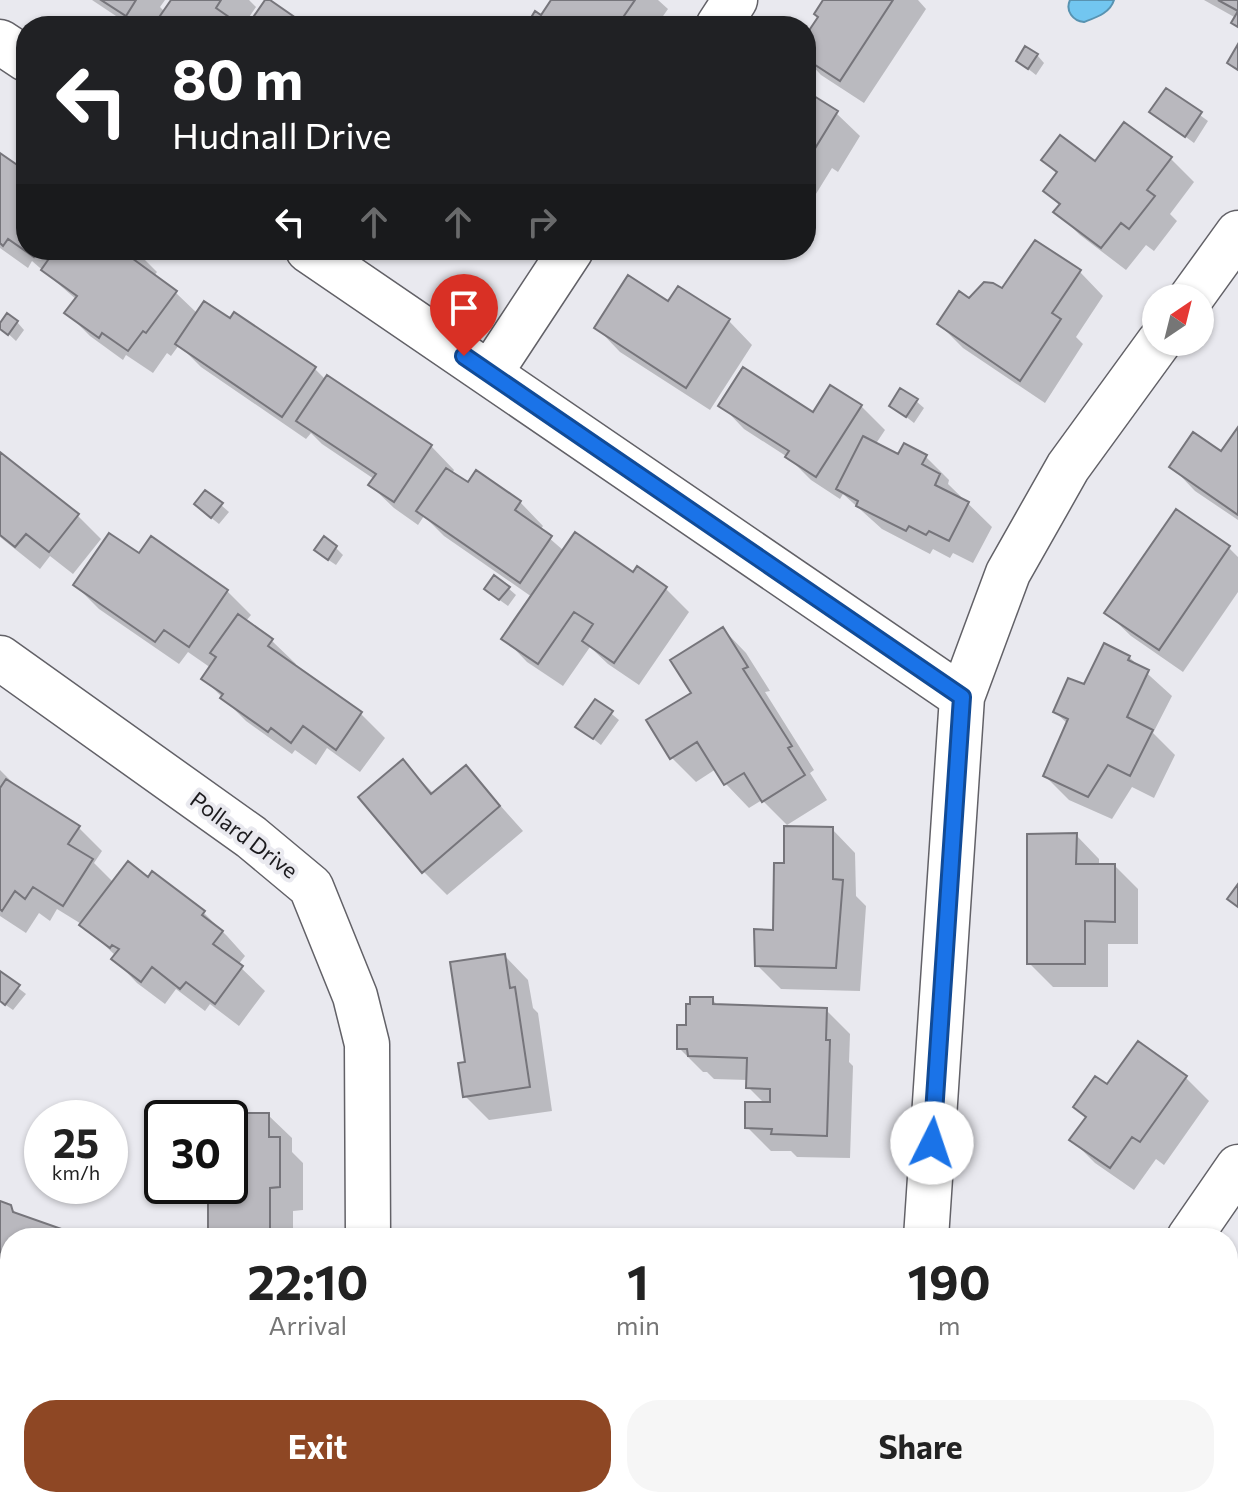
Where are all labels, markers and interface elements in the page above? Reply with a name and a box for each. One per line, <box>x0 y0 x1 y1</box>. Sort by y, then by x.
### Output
text: 80 m <box>172 43 303 112</box>
icon: left <box>40 48 144 152</box>
text: Hudnall Drive <box>172 112 391 156</box>
icon: left <box>268 200 312 244</box>
icon: ahead <box>352 200 396 244</box>
icon: ahead <box>436 200 480 244</box>
icon: right <box>520 200 564 244</box>
pin <box>430 274 498 356</box>
north arrow <box>1142 284 1214 356</box>
map controls <box>1142 284 1214 356</box>
icon: arrive <box>442 286 486 330</box>
street label: Pollard Drive <box>185 785 303 884</box>
speed limit sign: 30 <box>144 1100 248 1204</box>
position arrow <box>890 1101 974 1185</box>
text: 25 <box>53 1117 99 1166</box>
text: km/h <box>52 1160 100 1184</box>
text: 22:10 <box>247 1251 368 1310</box>
text: 1 <box>627 1251 649 1310</box>
text: 190 <box>907 1251 991 1310</box>
text: Arrival <box>269 1309 347 1340</box>
text: min <box>616 1309 660 1340</box>
text: m <box>938 1309 960 1340</box>
button: Exit <box>24 1400 611 1492</box>
button: Share <box>627 1400 1214 1492</box>

